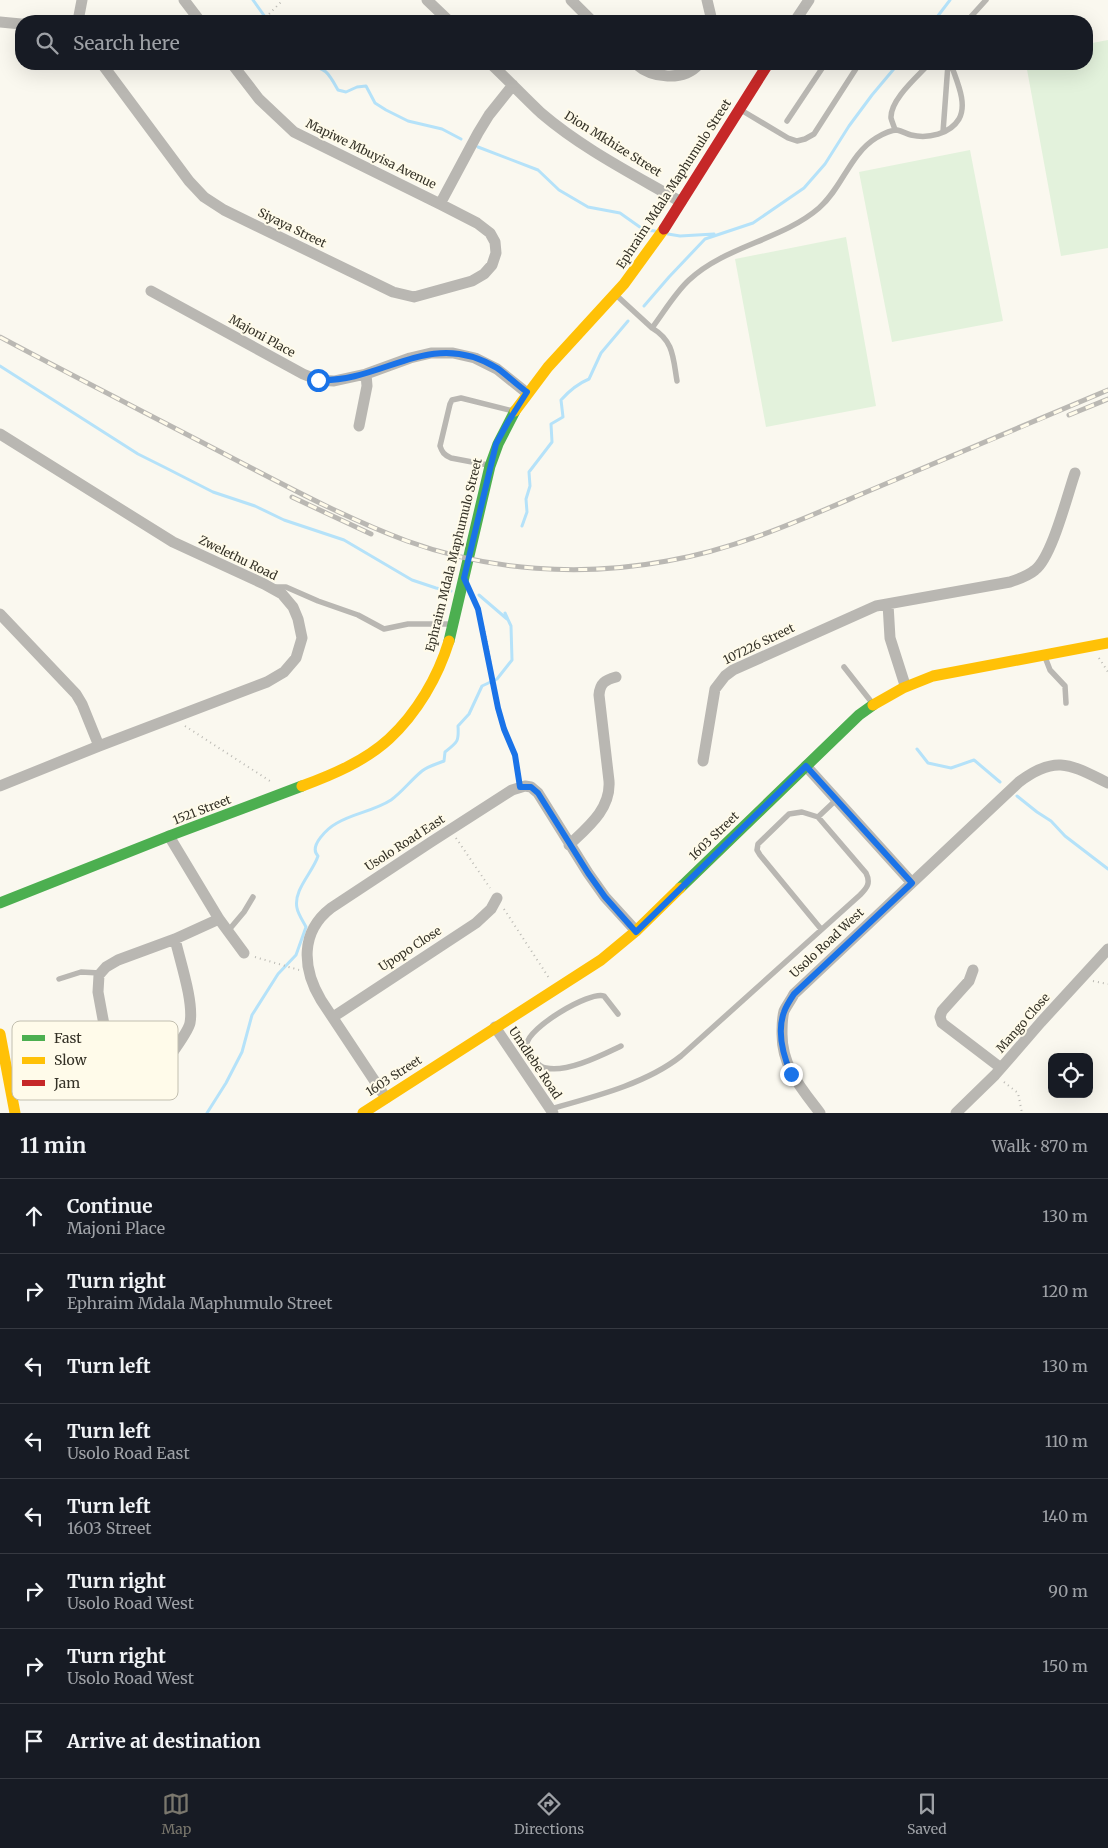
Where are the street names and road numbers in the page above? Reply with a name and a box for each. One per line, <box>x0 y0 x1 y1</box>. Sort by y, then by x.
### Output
street label: Ephraim Mdala Maphumulo Street <box>613 96 734 271</box>
street label: Dion Mkhize Street <box>562 108 665 180</box>
street label: Mapiwe Mbuyisa Avenue <box>304 115 439 192</box>
street label: Siyaya Street <box>256 205 329 251</box>
street label: Majoni Place <box>226 311 298 360</box>
street label: Ephraim Mdala Maphumulo Street <box>422 456 485 653</box>
street label: Zwelethu Road <box>197 532 280 583</box>
street label: 107226 Street <box>721 620 797 667</box>
street label: 1521 Street <box>171 792 233 827</box>
street label: 1603 Street <box>686 808 742 863</box>
street label: Usolo Road East <box>362 811 448 874</box>
street label: Usolo Road West <box>787 904 867 981</box>
street label: Upopo Close <box>376 923 444 974</box>
street label: Mango Close <box>993 990 1053 1055</box>
street label: Umdlebe Road <box>506 1024 565 1102</box>
street label: 1603 Street <box>363 1052 425 1099</box>

